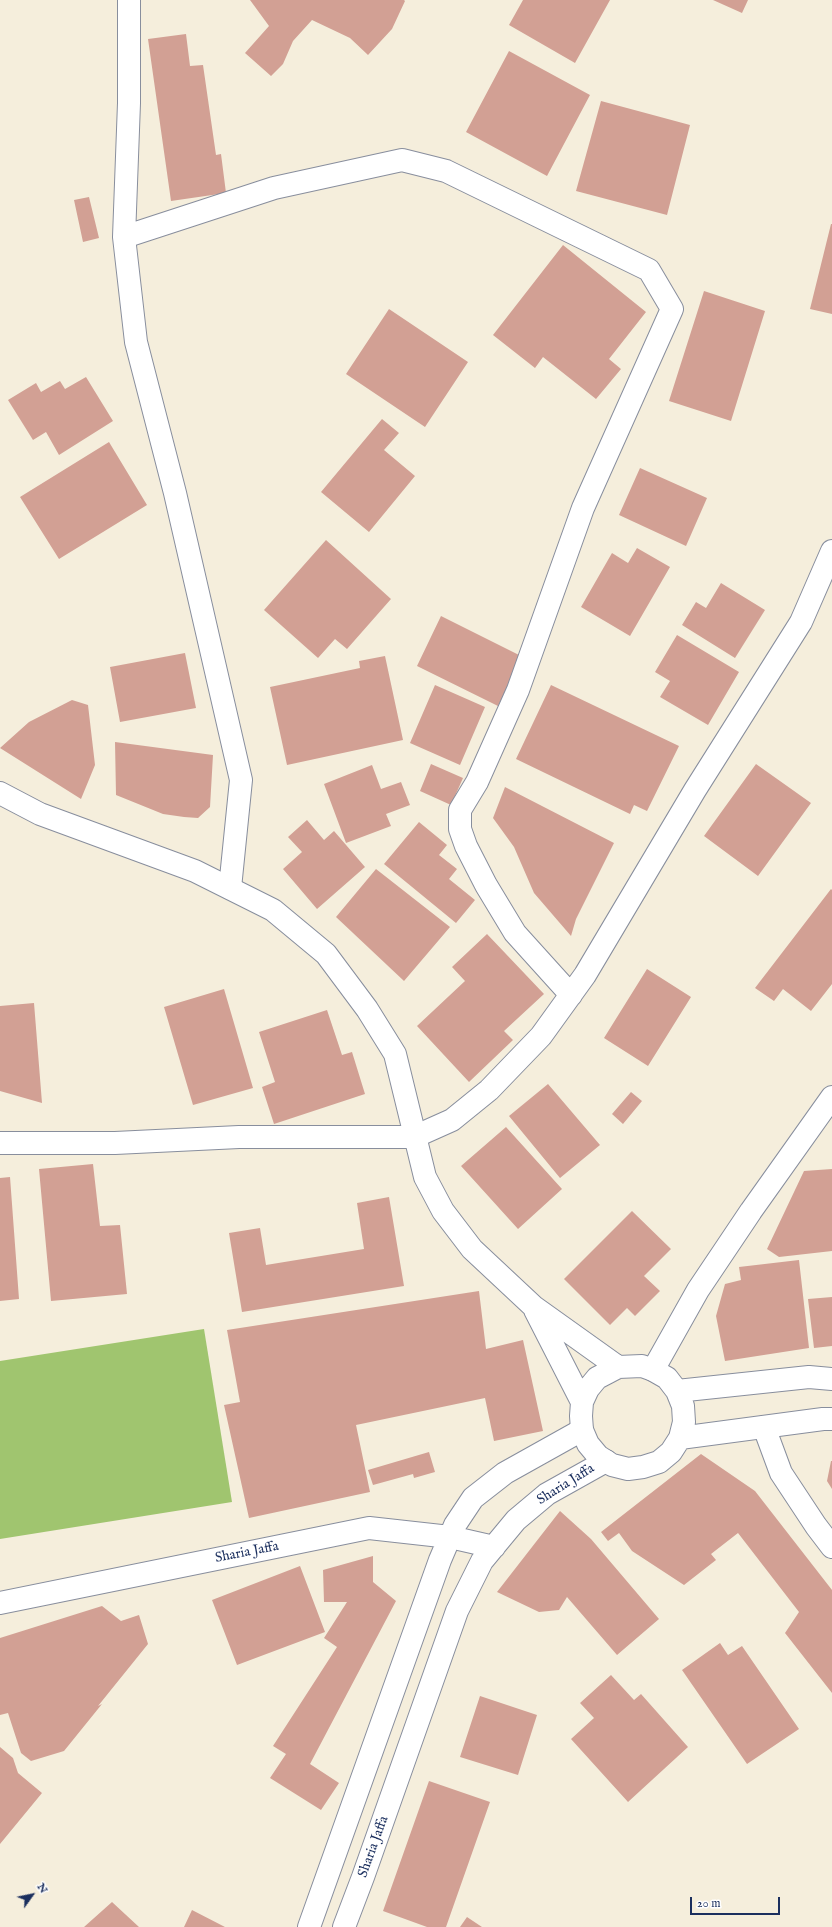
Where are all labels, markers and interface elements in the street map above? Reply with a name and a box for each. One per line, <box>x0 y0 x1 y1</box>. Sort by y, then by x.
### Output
street label: Sharia Jaffa <box>534 1461 598 1509</box>
street label: Sharia Jaffa <box>214 1539 280 1567</box>
street label: Sharia Jaffa <box>355 1814 393 1880</box>
north arrow <box>12 1875 52 1915</box>
text: N <box>34 1881 51 1896</box>
scale bar <box>692 1889 782 1915</box>
text: 20 m <box>697 1896 720 1911</box>

